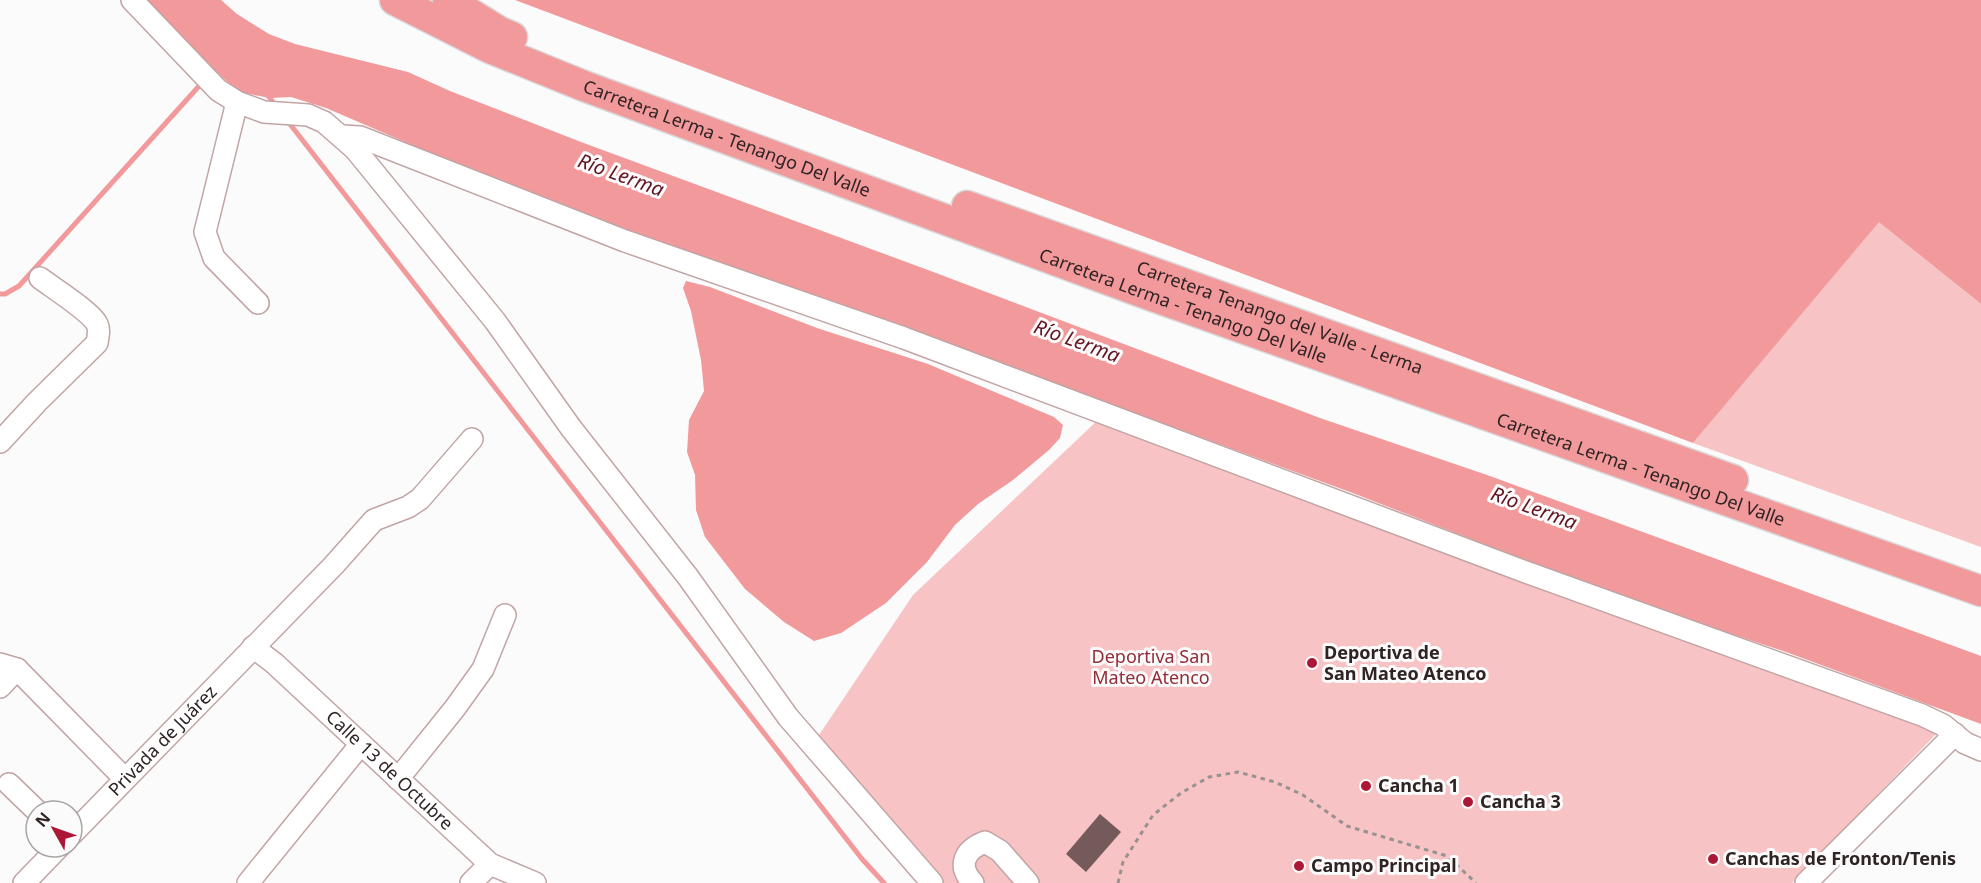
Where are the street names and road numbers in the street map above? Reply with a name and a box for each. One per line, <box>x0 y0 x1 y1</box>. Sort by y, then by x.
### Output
street label: Carretera Lerma - Tenango Del Valle <box>580 74 874 202</box>
street label: Carretera Lerma - Tenango Del Valle <box>1036 242 1331 368</box>
street label: Carretera Tenango del Valle - Lerma <box>1134 255 1426 379</box>
street label: Carretera Lerma - Tenango Del Valle <box>1494 407 1788 531</box>
street label: Privada de Juárez <box>103 680 221 801</box>
street label: Calle 13 de Octubre <box>321 704 459 835</box>

